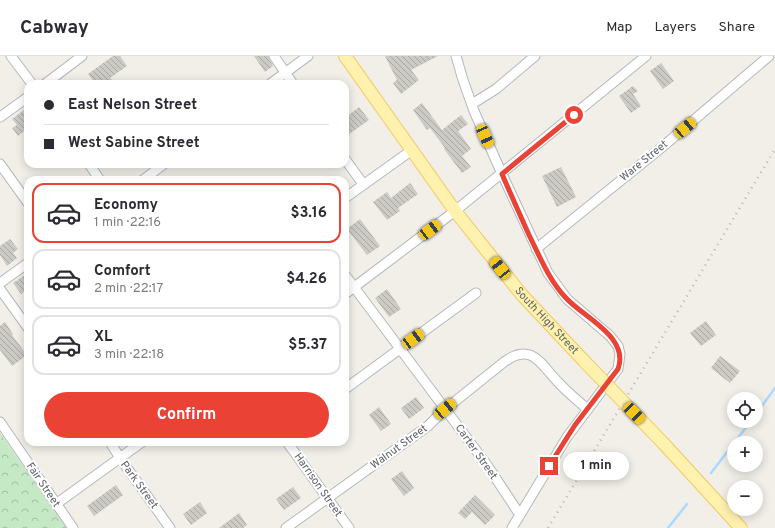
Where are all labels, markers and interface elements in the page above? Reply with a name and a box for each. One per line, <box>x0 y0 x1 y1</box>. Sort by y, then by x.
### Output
text: Cabway <box>20 16 89 40</box>
text: Map <box>606 19 632 36</box>
text: Layers <box>654 19 696 36</box>
text: Share <box>718 19 755 36</box>
text: East Nelson Street <box>68 96 197 115</box>
route start <box>565 106 583 124</box>
car <box>672 116 698 140</box>
car <box>475 123 495 149</box>
text: West Sabine Street <box>68 134 200 153</box>
street label: Ware Street <box>617 137 671 185</box>
icon: car <box>46 195 82 231</box>
text: Economy <box>94 196 158 215</box>
text: $3.16 <box>290 204 327 223</box>
text: 1 min · 22:16 <box>94 215 161 231</box>
car <box>417 218 443 242</box>
car <box>488 255 512 281</box>
icon: car <box>46 261 82 297</box>
text: Comfort <box>94 262 151 281</box>
text: $4.26 <box>286 270 327 289</box>
text: 2 min · 22:17 <box>94 281 163 297</box>
street label: South High Street <box>511 284 581 357</box>
icon: car <box>46 327 82 363</box>
car <box>400 327 426 351</box>
text: XL <box>94 328 112 347</box>
text: $5.37 <box>288 336 327 355</box>
text: 3 min · 22:18 <box>94 347 164 363</box>
button: Confirm <box>44 392 329 438</box>
map controls <box>727 392 763 516</box>
button: locate <box>727 392 763 428</box>
car <box>432 397 458 421</box>
car <box>621 400 647 426</box>
street label: Carter Street <box>452 421 500 483</box>
street label: Walnut Street <box>368 422 430 472</box>
button: + <box>727 436 763 472</box>
street label: Harrison Street <box>291 450 345 520</box>
callout: 1 min <box>563 452 629 480</box>
route end <box>540 457 558 475</box>
street label: Park Street <box>117 458 161 512</box>
text: 1 min <box>580 458 612 474</box>
street label: Fair Street <box>23 460 63 510</box>
button: − <box>727 480 763 516</box>

